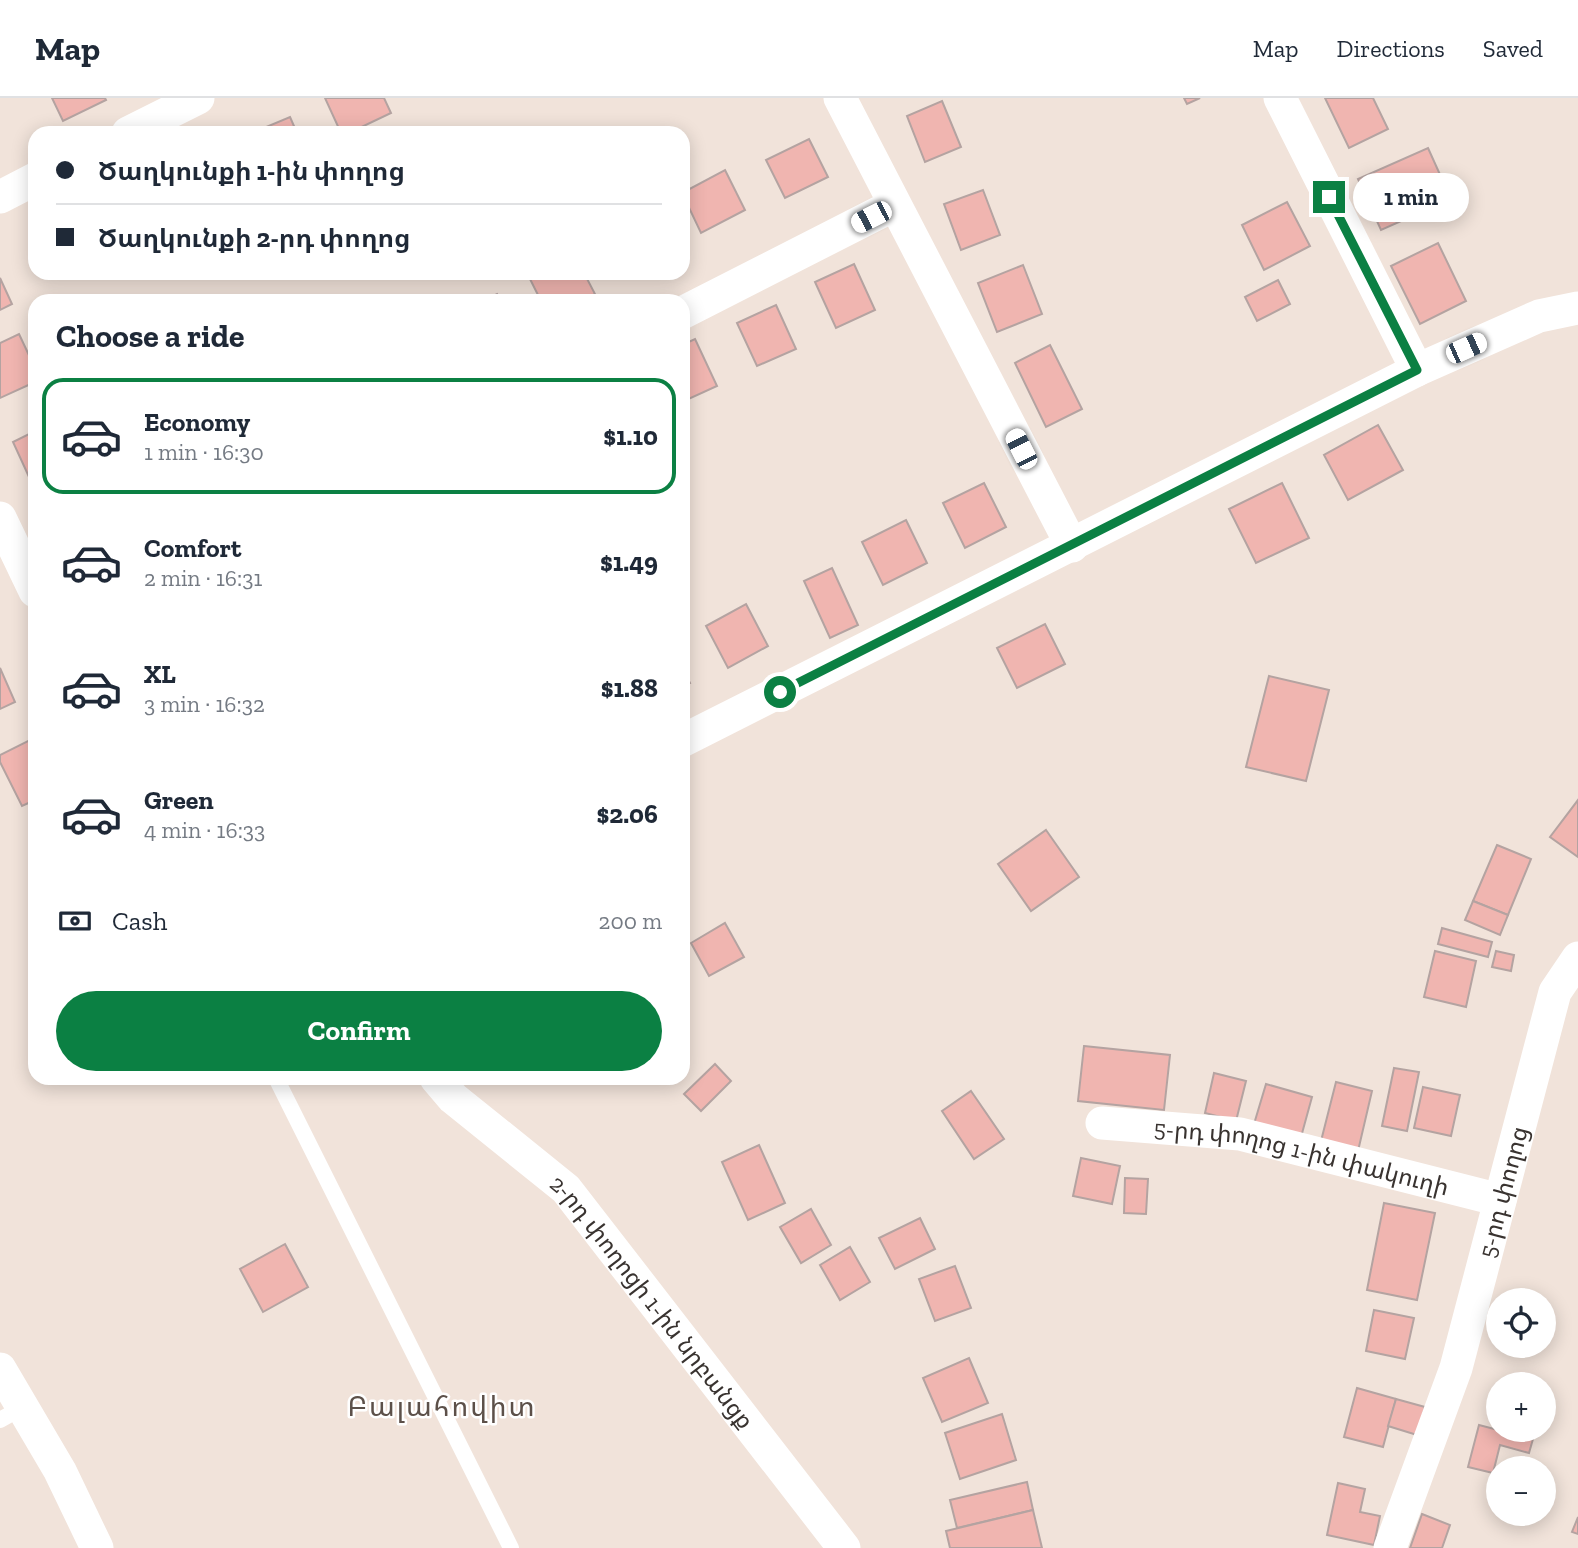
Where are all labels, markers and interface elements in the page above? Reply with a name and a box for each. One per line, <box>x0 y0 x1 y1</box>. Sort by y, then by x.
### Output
text: Map <box>35 29 100 68</box>
text: Map <box>1253 34 1299 63</box>
text: Directions <box>1337 34 1445 63</box>
text: Saved <box>1483 34 1543 63</box>
text: Ծաղկունքի 1-ին փողոց <box>98 155 405 187</box>
callout: 1 min <box>1354 172 1469 222</box>
route end <box>1313 181 1345 213</box>
text: 1 min <box>1384 183 1438 211</box>
car <box>848 198 895 236</box>
text: Ծաղկունքի 2-րդ փողոց <box>98 222 411 254</box>
text: Choose a ride <box>56 317 244 355</box>
car <box>1443 330 1490 366</box>
icon: car <box>60 405 123 468</box>
text: Economy <box>144 406 250 438</box>
text: $1.10 <box>603 420 658 452</box>
car <box>1003 426 1040 472</box>
text: 1 min · 16:30 <box>144 438 264 466</box>
icon: car <box>60 531 123 594</box>
text: Comfort <box>144 532 241 564</box>
text: $1.49 <box>600 546 658 578</box>
text: 2 min · 16:31 <box>144 564 262 592</box>
icon: car <box>60 657 123 720</box>
text: XL <box>144 658 176 690</box>
text: $1.88 <box>601 672 658 704</box>
route start <box>764 676 796 708</box>
text: 3 min · 16:32 <box>144 690 265 718</box>
icon: car <box>60 783 123 846</box>
text: Green <box>144 784 214 816</box>
text: $2.06 <box>596 798 658 830</box>
text: 4 min · 16:33 <box>144 816 265 844</box>
icon: cash <box>56 902 94 940</box>
text: Cash <box>112 905 167 937</box>
text: 200 m <box>599 907 662 935</box>
button: Confirm <box>56 991 662 1071</box>
street label: 5-րդ փողոց 1-ին փակուղի <box>1153 1113 1452 1201</box>
street label: 5-րդ փողոց <box>1471 1123 1534 1261</box>
street label: 2-րդ փողոցի 1-ին նրբանցք <box>545 1168 761 1434</box>
map controls <box>1486 1288 1556 1526</box>
button: locate <box>1486 1288 1556 1358</box>
button: + <box>1486 1372 1556 1442</box>
district label: Բալահովիտ <box>347 1390 537 1423</box>
button: − <box>1486 1456 1556 1526</box>

